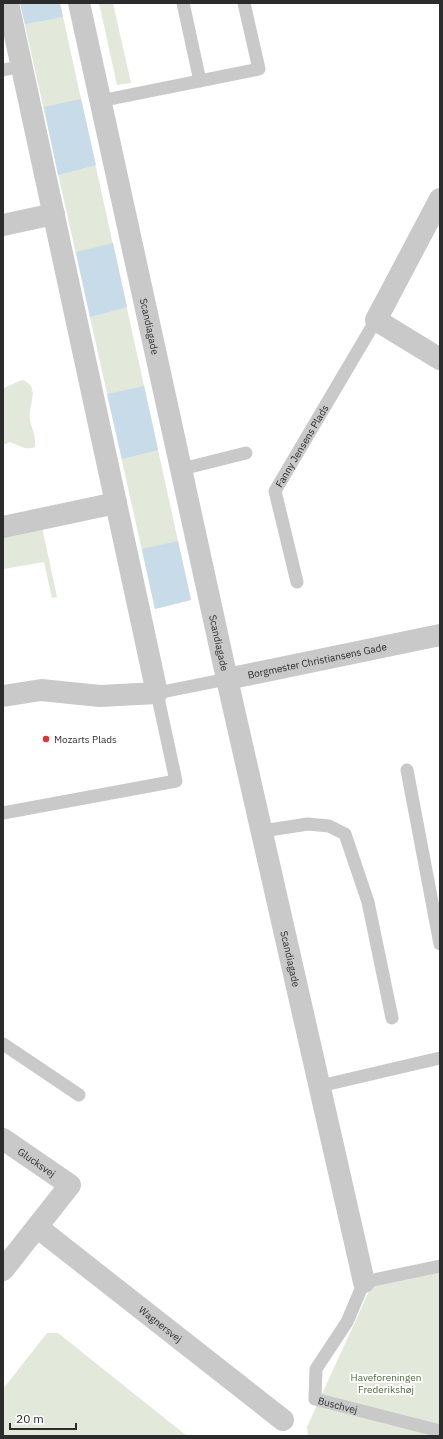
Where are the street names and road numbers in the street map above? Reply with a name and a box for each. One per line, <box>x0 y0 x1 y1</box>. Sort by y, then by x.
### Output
street label: Scandiagade <box>137 297 162 356</box>
street label: Fanny Jensens Plads <box>272 402 331 490</box>
street label: Scandiagade <box>207 613 232 673</box>
street label: Borgmester Christiansens Gade <box>246 640 388 681</box>
street label: Scandiagade <box>278 929 303 989</box>
street label: Glucksvej <box>15 1145 58 1180</box>
street label: Wagnersvej <box>136 1303 185 1345</box>
street label: Buschvej <box>317 1394 359 1416</box>

